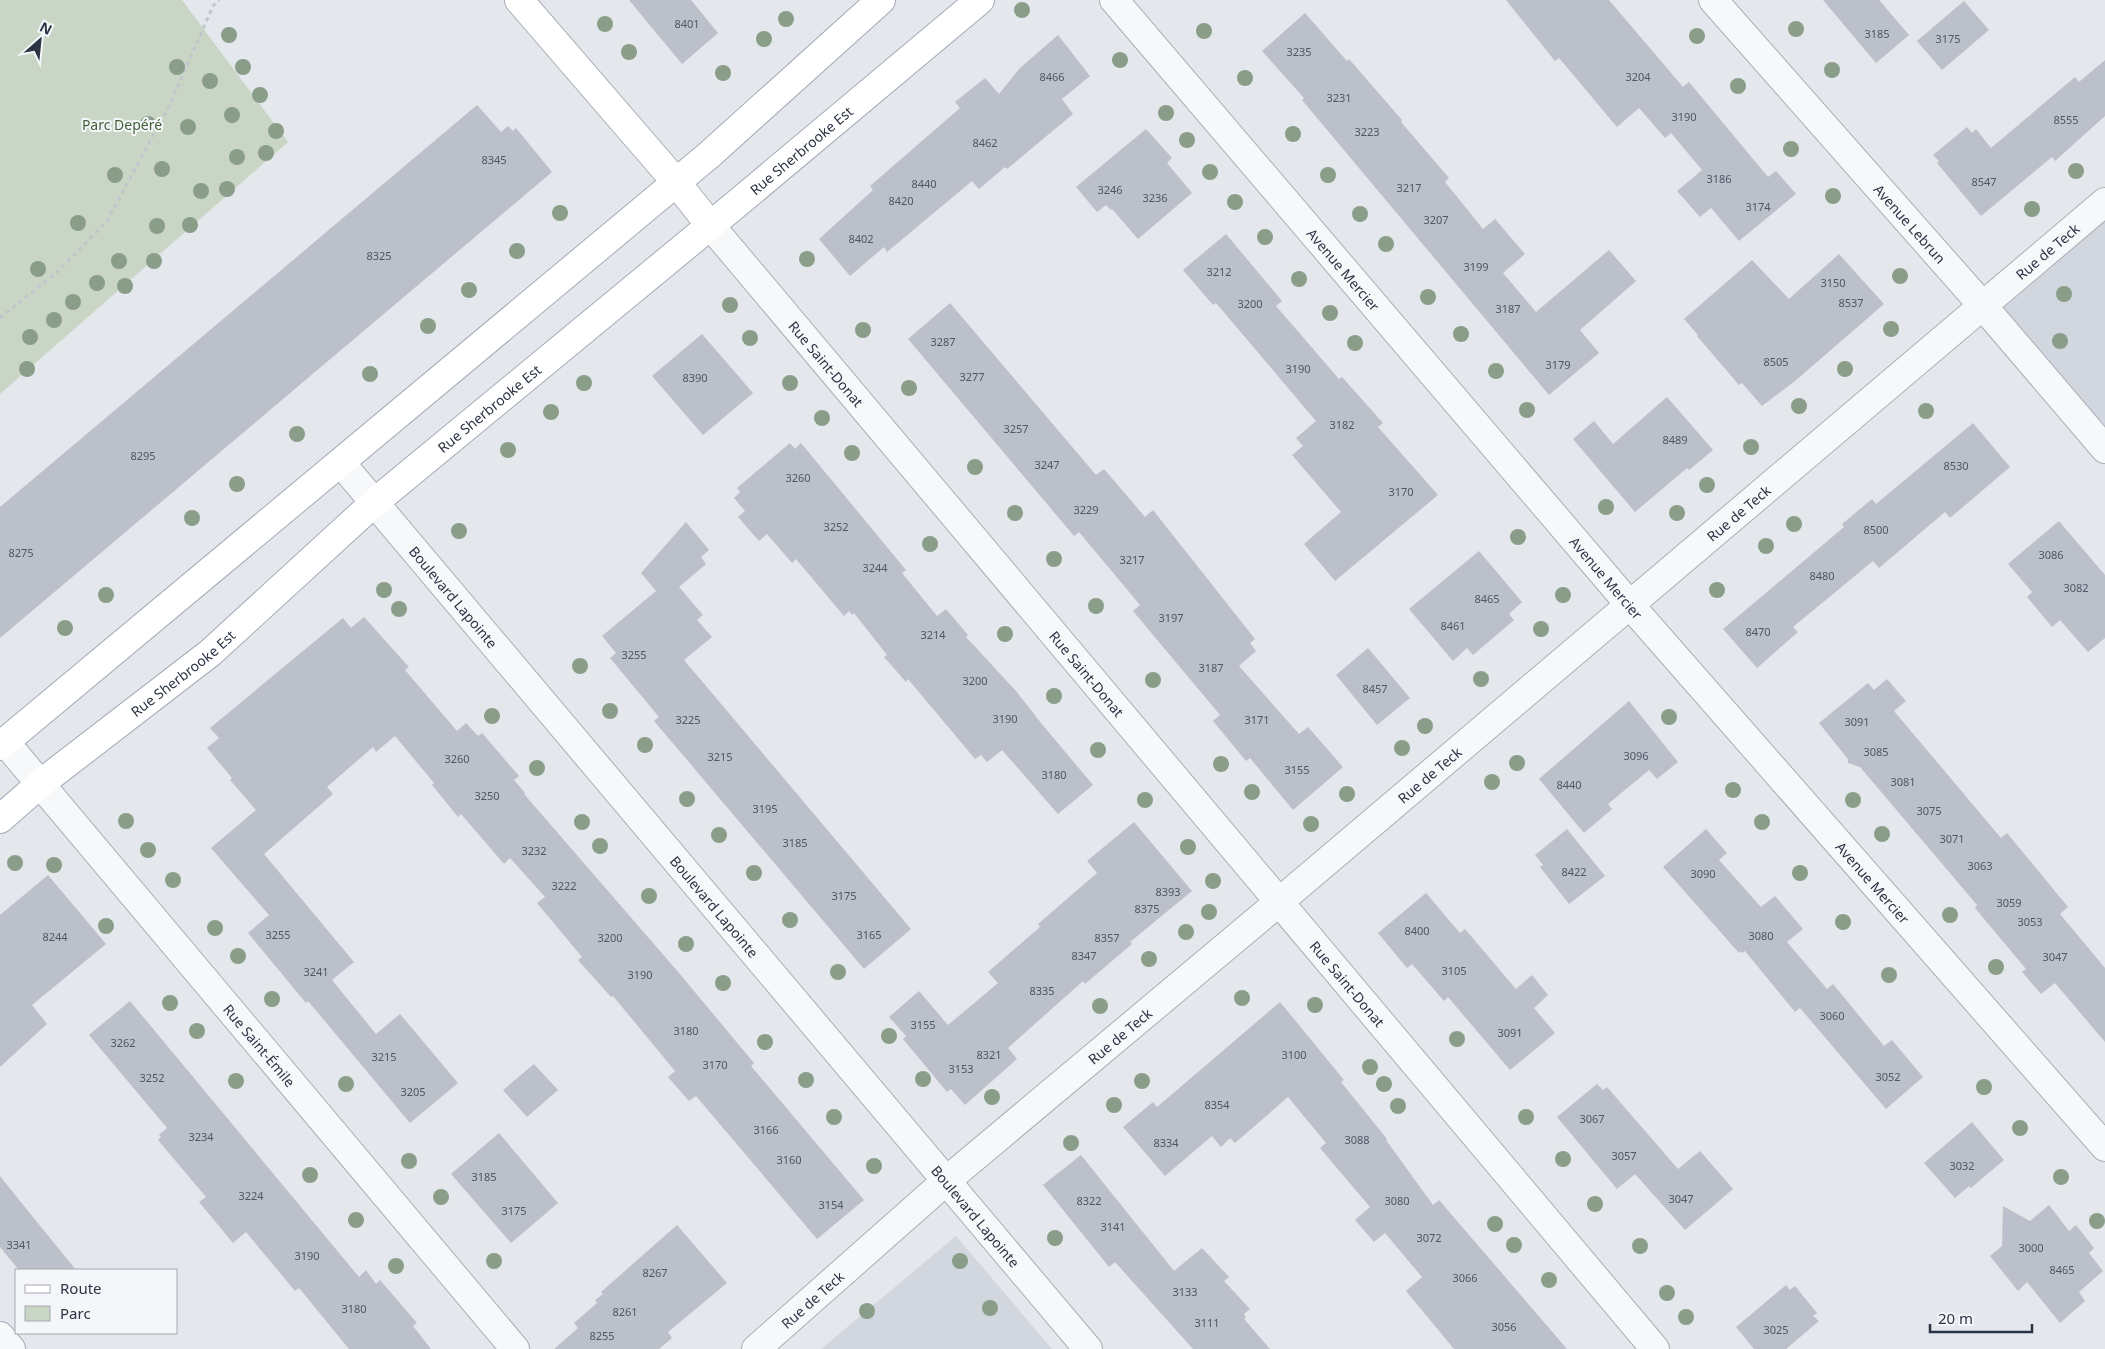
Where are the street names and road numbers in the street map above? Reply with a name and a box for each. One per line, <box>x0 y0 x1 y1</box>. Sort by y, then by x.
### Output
street label: Rue Sherbrooke Est <box>745 101 856 199</box>
street label: Avenue Lebrun <box>1870 180 1950 267</box>
street label: Rue de Teck <box>2011 218 2083 283</box>
street label: Avenue Mercier <box>1303 224 1385 315</box>
street label: Rue Saint-Donat <box>785 317 868 410</box>
street label: Rue Sherbrooke Est <box>433 360 545 456</box>
street label: Rue de Teck <box>1702 480 1775 545</box>
street label: Avenue Mercier <box>1566 532 1647 623</box>
street label: Boulevard Lapointe <box>405 542 502 652</box>
street label: Rue Sherbrooke Est <box>126 625 239 720</box>
street label: Rue Saint-Donat <box>1046 627 1129 720</box>
street label: Rue de Teck <box>1393 742 1466 807</box>
street label: Avenue Mercier <box>1832 837 1914 928</box>
street label: Boulevard Lapointe <box>666 851 763 961</box>
street label: Rue Saint-Donat <box>1306 937 1389 1030</box>
street label: Rue Saint-Émile <box>220 1000 300 1091</box>
street label: Rue de Teck <box>1084 1003 1156 1068</box>
street label: Boulevard Lapointe <box>927 1161 1024 1271</box>
street label: Rue de Teck <box>777 1266 848 1332</box>

